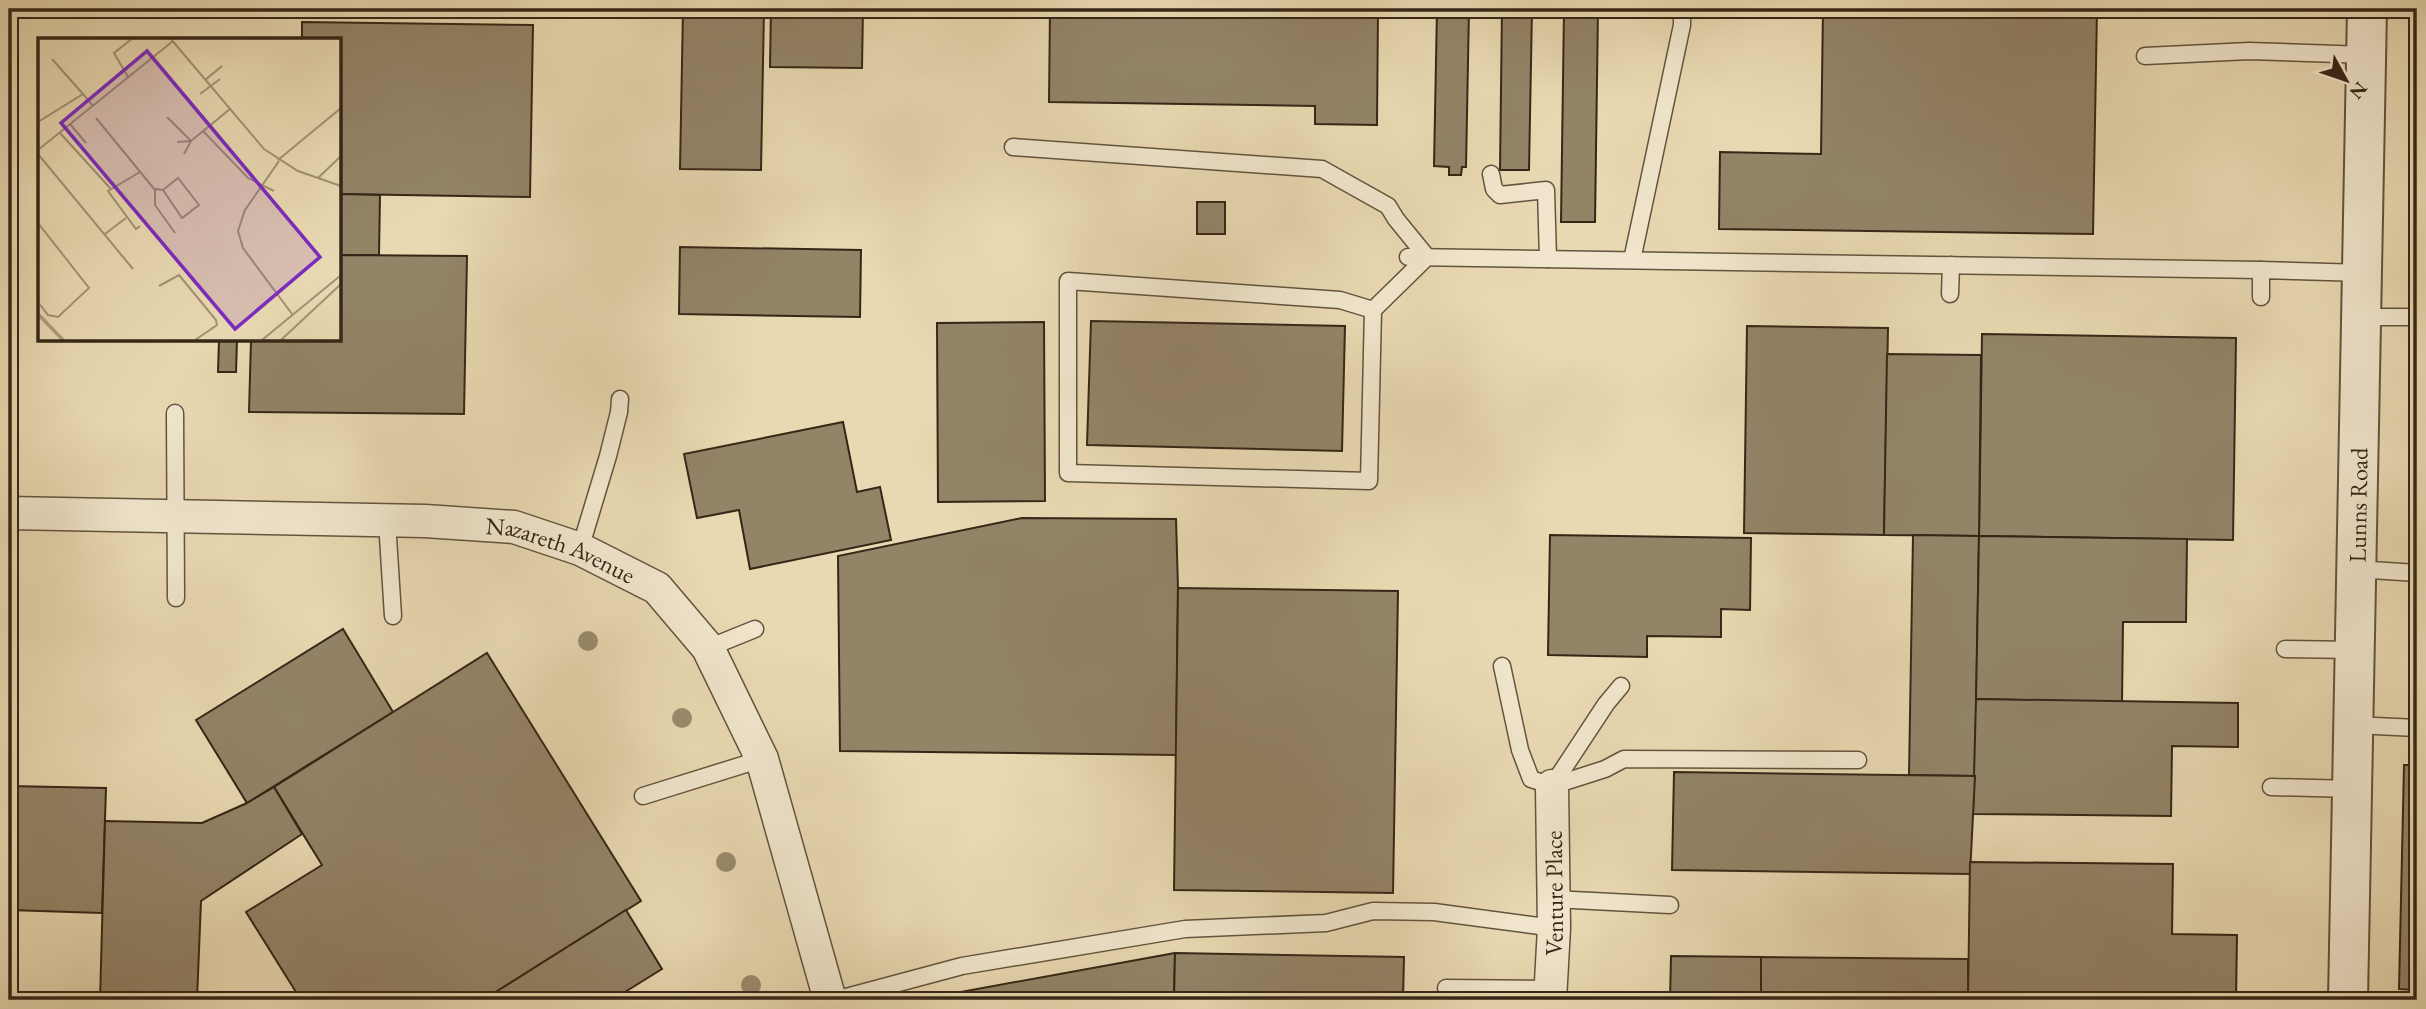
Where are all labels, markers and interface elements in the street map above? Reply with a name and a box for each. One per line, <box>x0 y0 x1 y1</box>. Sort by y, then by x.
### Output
inset map <box>38 38 341 341</box>
north arrow <box>2310 46 2380 116</box>
text: N <box>2344 77 2373 105</box>
street label: Lunns Road <box>2341 447 2374 563</box>
street label: Nazareth Avenue <box>485 510 641 590</box>
street label: Venture Place <box>1537 830 1570 957</box>

